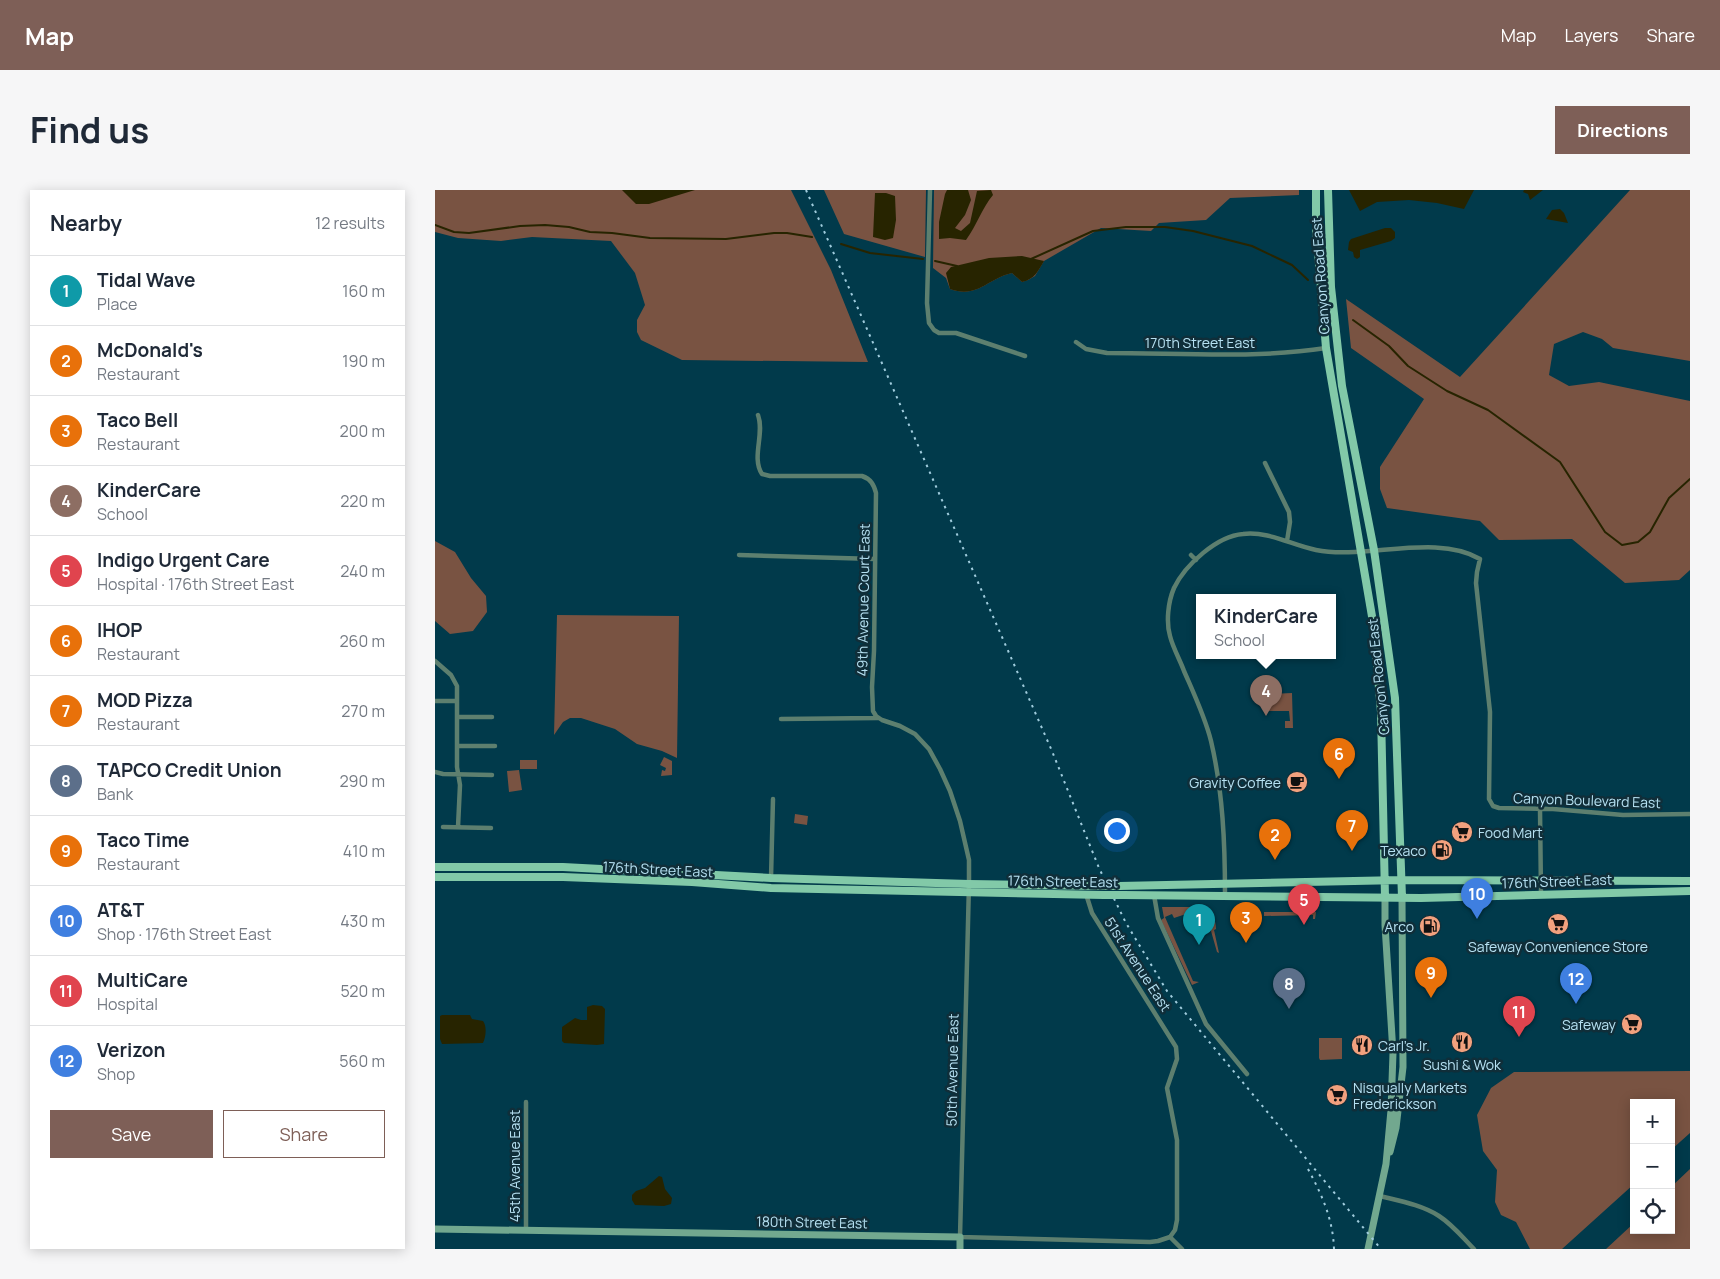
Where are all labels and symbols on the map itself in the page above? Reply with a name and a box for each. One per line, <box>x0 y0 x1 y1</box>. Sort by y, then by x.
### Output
street label: Canyon Road East <box>1306 217 1334 335</box>
street label: 170th Street East <box>1145 333 1256 352</box>
street label: 49th Avenue Court East <box>852 523 874 677</box>
street label: Canyon Road East <box>1362 617 1394 736</box>
pin: 4 <box>1250 675 1282 716</box>
pin: 6 <box>1323 738 1355 779</box>
cafe icon: Gravity Coffee <box>1285 770 1309 794</box>
place label: Gravity Coffee <box>1189 773 1281 792</box>
street label: Canyon Boulevard East <box>1513 788 1662 812</box>
pin: 7 <box>1336 810 1368 851</box>
your location <box>1104 818 1130 844</box>
pin: 2 <box>1259 819 1291 860</box>
supermarket icon: Food Mart <box>1450 820 1474 844</box>
place label: Food Mart <box>1478 823 1543 842</box>
fuel station icon: Texaco <box>1430 838 1454 862</box>
place label: Texaco <box>1380 841 1426 860</box>
street label: 176th Street East <box>602 857 714 881</box>
street label: 176th Street East <box>1501 870 1613 892</box>
street label: 176th Street East <box>1008 871 1119 891</box>
pin: 10 <box>1461 878 1493 919</box>
pin: 5 <box>1288 884 1320 925</box>
pin: 3 <box>1230 902 1262 943</box>
pin: 1 <box>1183 904 1215 945</box>
supermarket icon: Safeway Convenience Store <box>1546 912 1570 936</box>
street label: 51st Avenue East <box>1100 913 1176 1015</box>
fuel station icon: Arco <box>1418 914 1442 938</box>
place label: Arco <box>1384 917 1414 936</box>
place label: Safeway Convenience Store <box>1468 937 1648 956</box>
pin: 9 <box>1415 957 1447 998</box>
pin: 12 <box>1560 963 1592 1004</box>
pin: 8 <box>1273 968 1305 1009</box>
pin: 11 <box>1503 996 1535 1037</box>
supermarket icon: Safeway <box>1620 1012 1644 1036</box>
street label: 50th Avenue East <box>942 1013 962 1127</box>
place label: Safeway <box>1562 1015 1617 1034</box>
restaurant icon: Sushi & Wok <box>1450 1030 1474 1054</box>
restaurant icon: Carl's Jr. <box>1350 1033 1374 1057</box>
place label: Carl's Jr. <box>1378 1036 1430 1055</box>
place label: Sushi & Wok <box>1423 1055 1502 1074</box>
place label: Nisqually Markets Frederickson <box>1353 1078 1467 1113</box>
supermarket icon: Nisqually Markets Frederickson <box>1325 1083 1349 1107</box>
street label: 45th Avenue East <box>505 1109 524 1222</box>
street label: 180th Street East <box>756 1212 868 1232</box>

